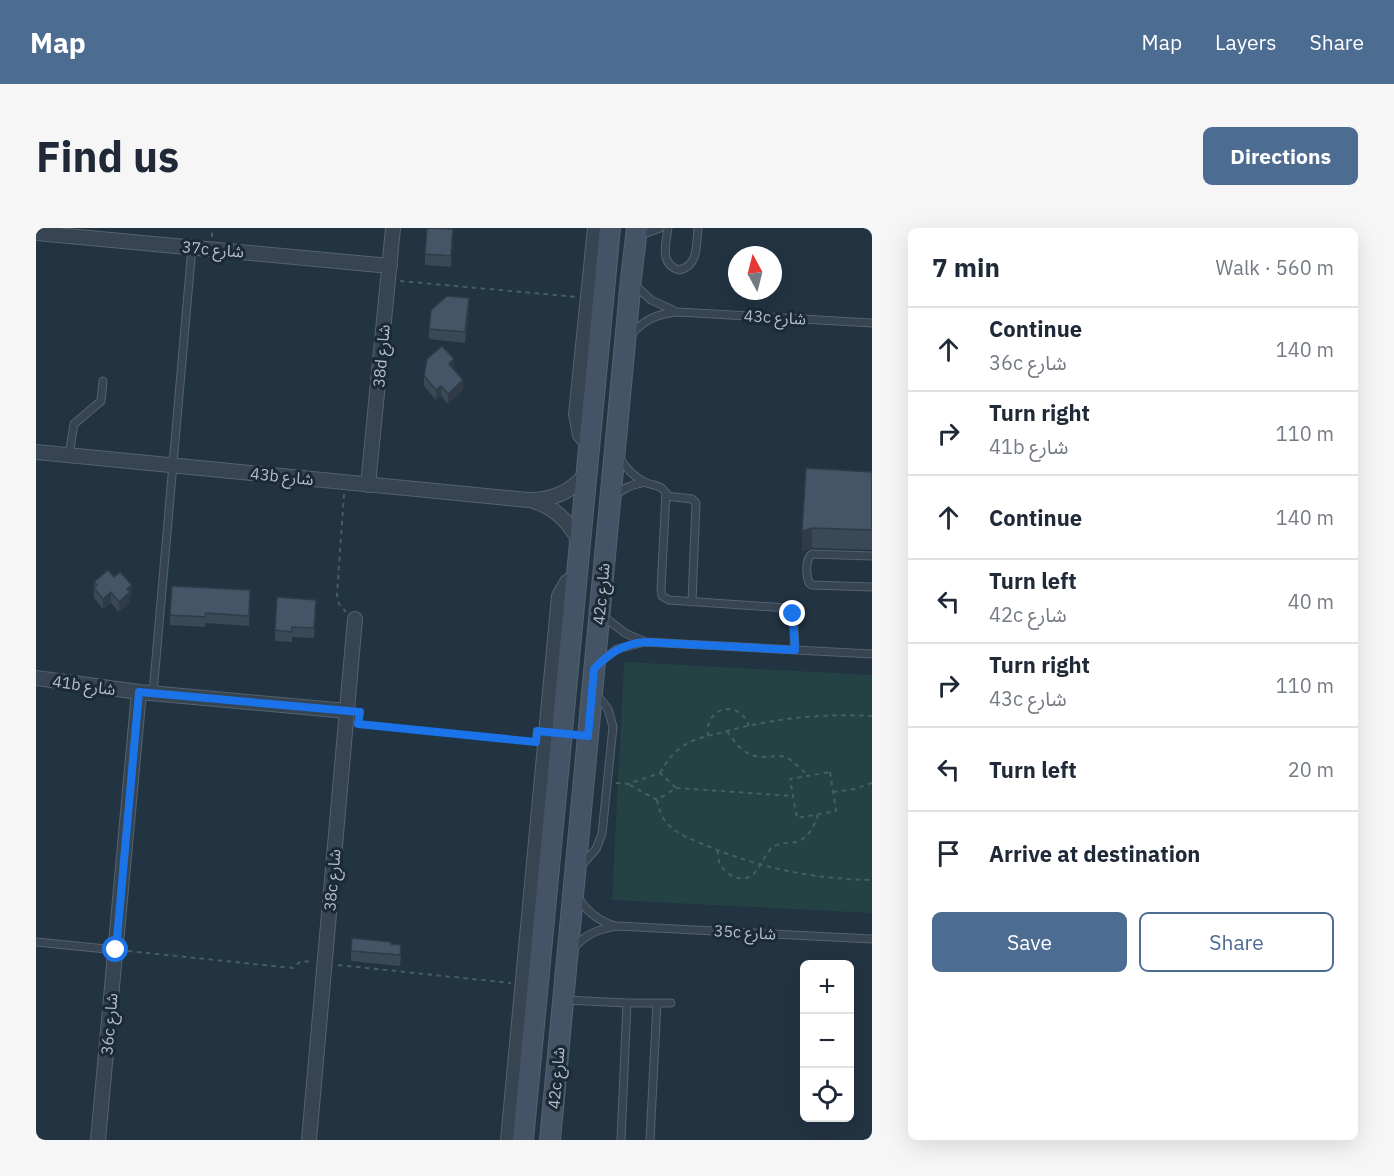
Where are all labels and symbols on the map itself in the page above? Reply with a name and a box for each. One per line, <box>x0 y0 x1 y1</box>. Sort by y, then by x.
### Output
street label: 37c شارع <box>181 236 245 265</box>
north arrow <box>728 246 782 300</box>
street label: 43c شارع <box>743 305 807 332</box>
street label: 38d شارع <box>368 324 397 389</box>
street label: 43b شارع <box>249 463 315 492</box>
street label: 42c شارع <box>588 562 617 626</box>
route end <box>779 600 805 626</box>
street label: 41b شارع <box>51 671 117 702</box>
street label: 38c شارع <box>319 848 348 912</box>
street label: 35c شارع <box>713 920 777 947</box>
route start <box>102 936 128 962</box>
street label: 36c شارع <box>96 992 125 1056</box>
street label: 42c شارع <box>543 1046 572 1110</box>

